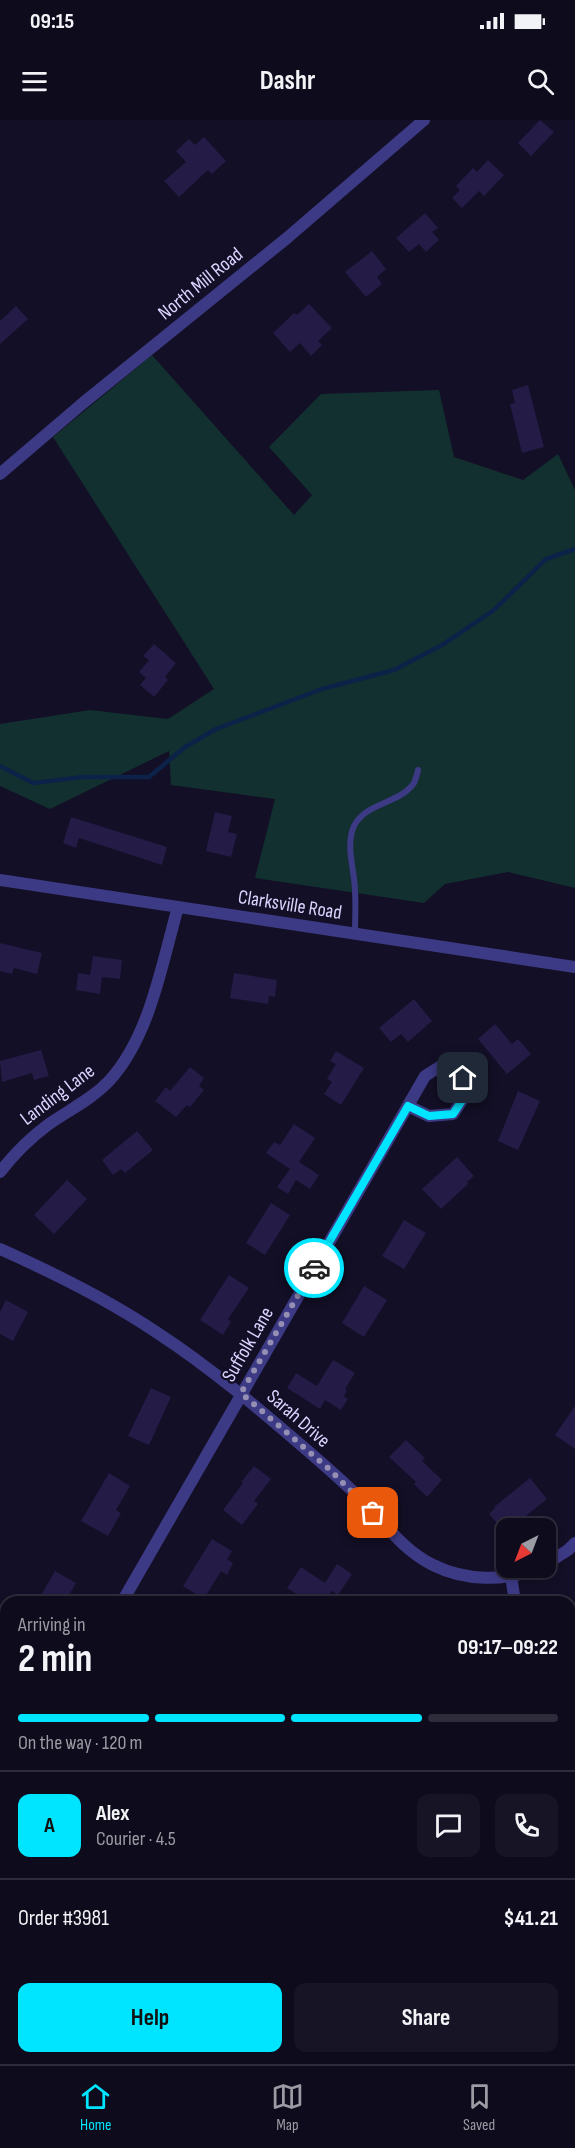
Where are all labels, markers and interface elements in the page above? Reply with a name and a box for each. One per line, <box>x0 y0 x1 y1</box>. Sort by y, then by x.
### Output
text: 09:15 <box>30 8 74 35</box>
icon: menu <box>18 65 51 98</box>
text: Dashr <box>260 65 315 97</box>
icon: search <box>524 65 557 98</box>
street label: North Mill Road <box>153 242 248 325</box>
street label: Clarksville Road <box>236 885 343 925</box>
pin <box>437 1052 488 1103</box>
street label: Landing Lane <box>16 1059 100 1131</box>
icon: home <box>446 1061 479 1094</box>
courier <box>284 1238 344 1298</box>
icon: car <box>298 1252 331 1285</box>
street label: Suffolk Lane <box>217 1303 279 1386</box>
street label: Sarah Drive <box>262 1385 335 1453</box>
pin <box>347 1487 398 1538</box>
icon: bag <box>356 1496 389 1529</box>
north arrow <box>496 1518 556 1578</box>
map controls <box>496 1518 556 1578</box>
text: Arriving in <box>18 1613 86 1637</box>
text: 09:17–09:22 <box>458 1634 558 1661</box>
text: 2 min <box>18 1636 92 1683</box>
text: On the way · 120 m <box>18 1731 142 1755</box>
button: chat <box>417 1794 480 1857</box>
button: phone <box>495 1794 558 1857</box>
text: Alex <box>96 1800 129 1827</box>
text: A <box>44 1812 55 1839</box>
text: Courier · 4.5 <box>96 1827 176 1851</box>
text: Order #3981 <box>18 1905 109 1932</box>
text: $41.21 <box>504 1905 558 1932</box>
button: Help <box>18 1983 282 2052</box>
button: Share <box>294 1983 558 2052</box>
tab: Home <box>79 2080 112 2135</box>
tab: Map <box>271 2080 304 2135</box>
tab: Saved <box>463 2080 496 2135</box>

